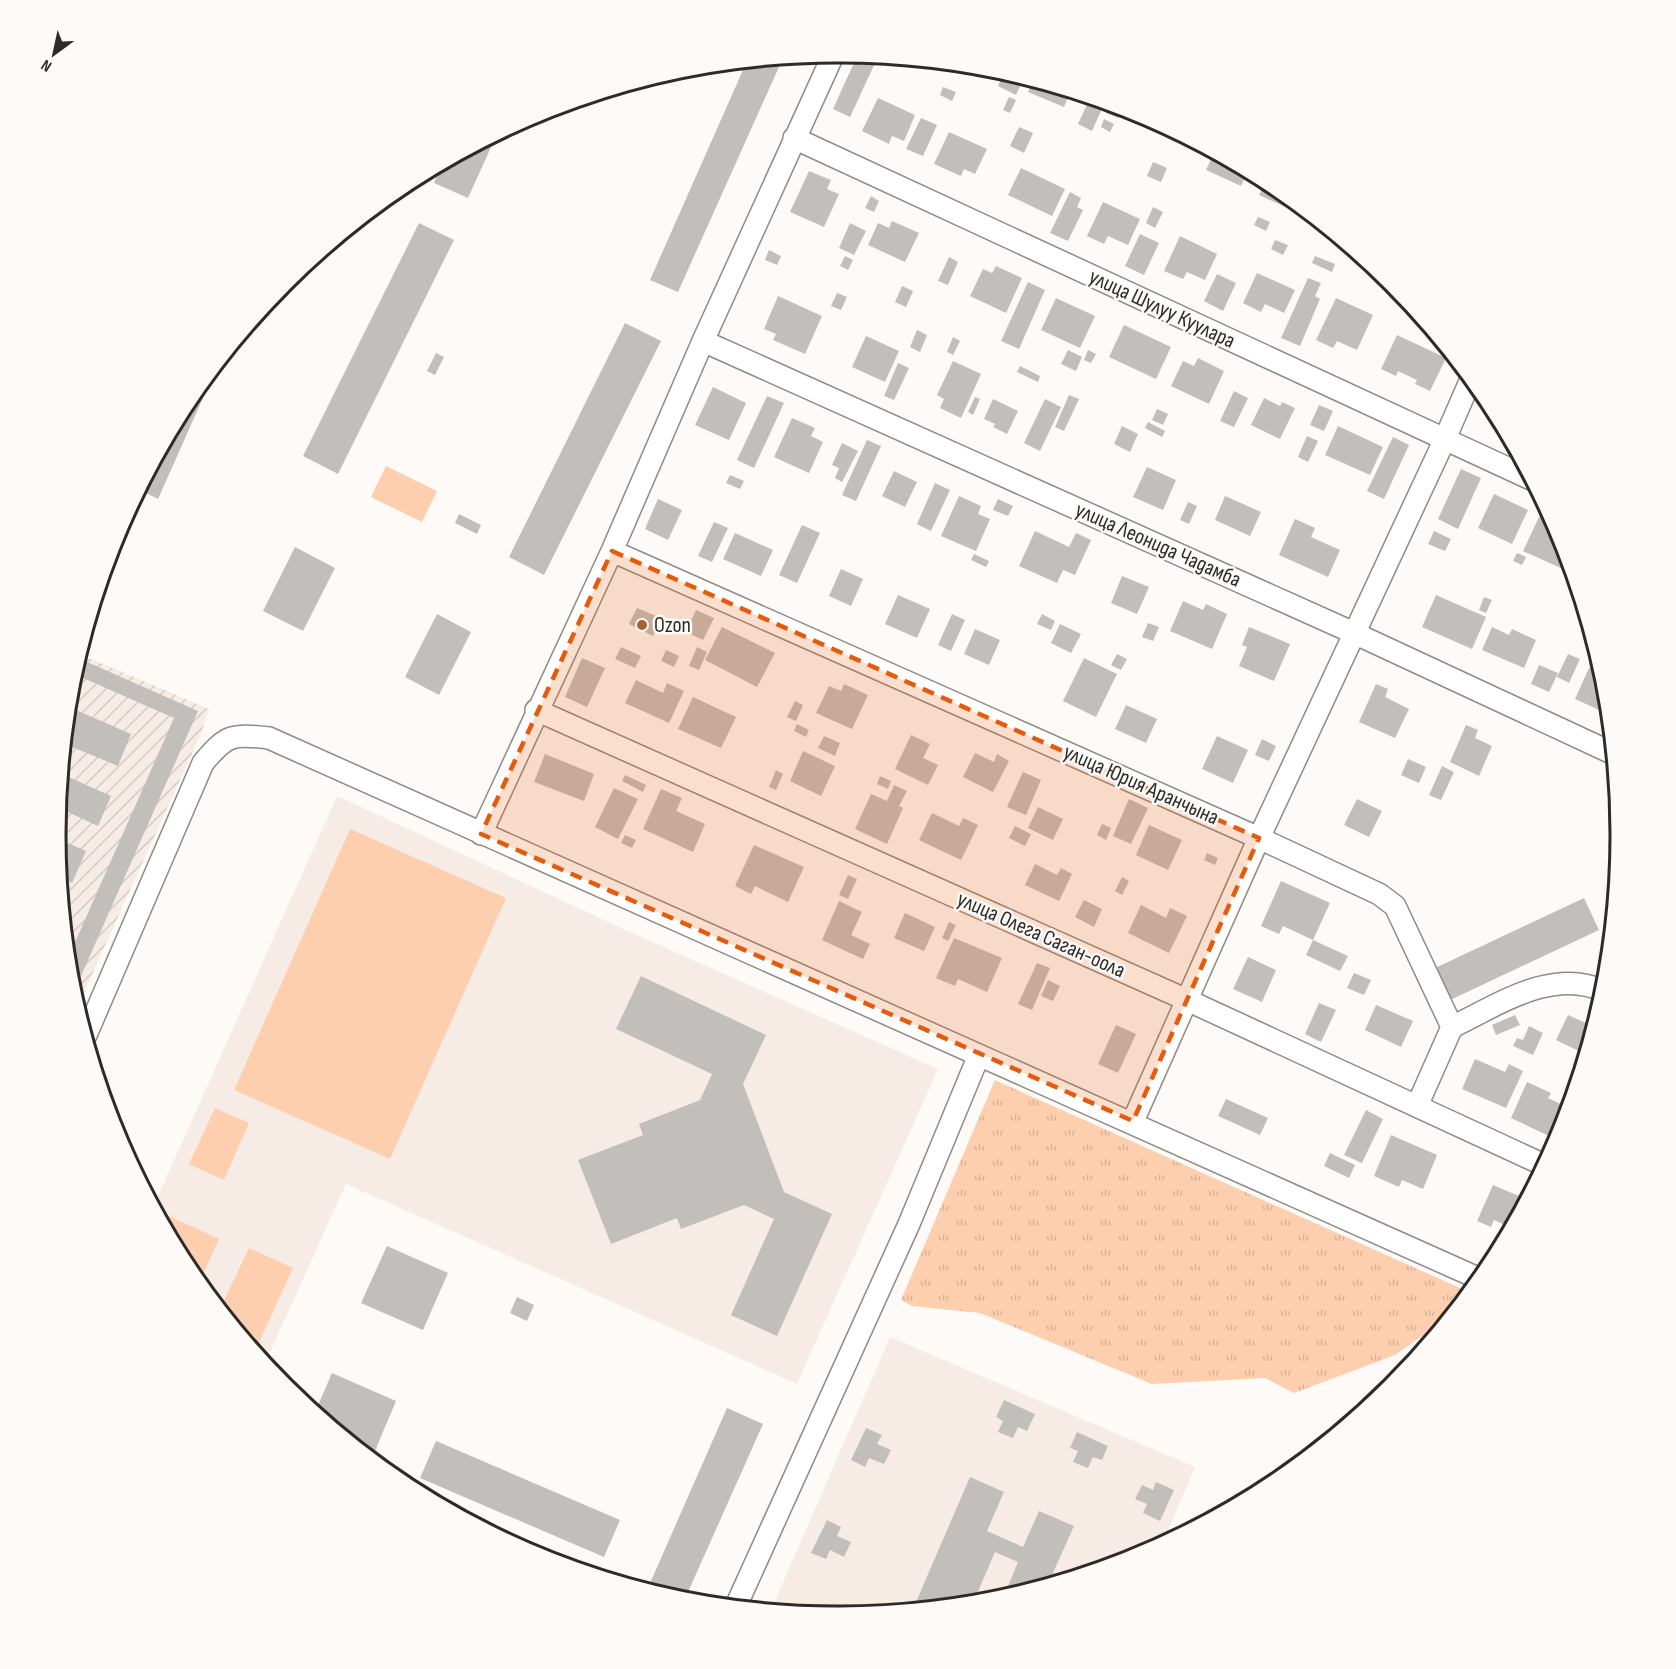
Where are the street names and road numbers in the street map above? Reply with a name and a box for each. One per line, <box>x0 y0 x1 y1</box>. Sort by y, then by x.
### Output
street label: улица Шулуу Куулара <box>1085 263 1239 355</box>
street label: улица Леонида Чадамба <box>1071 496 1245 594</box>
street label: улица Юрия Аранчына <box>1059 739 1223 831</box>
street label: улица Олега Саган-оола <box>953 886 1129 984</box>

